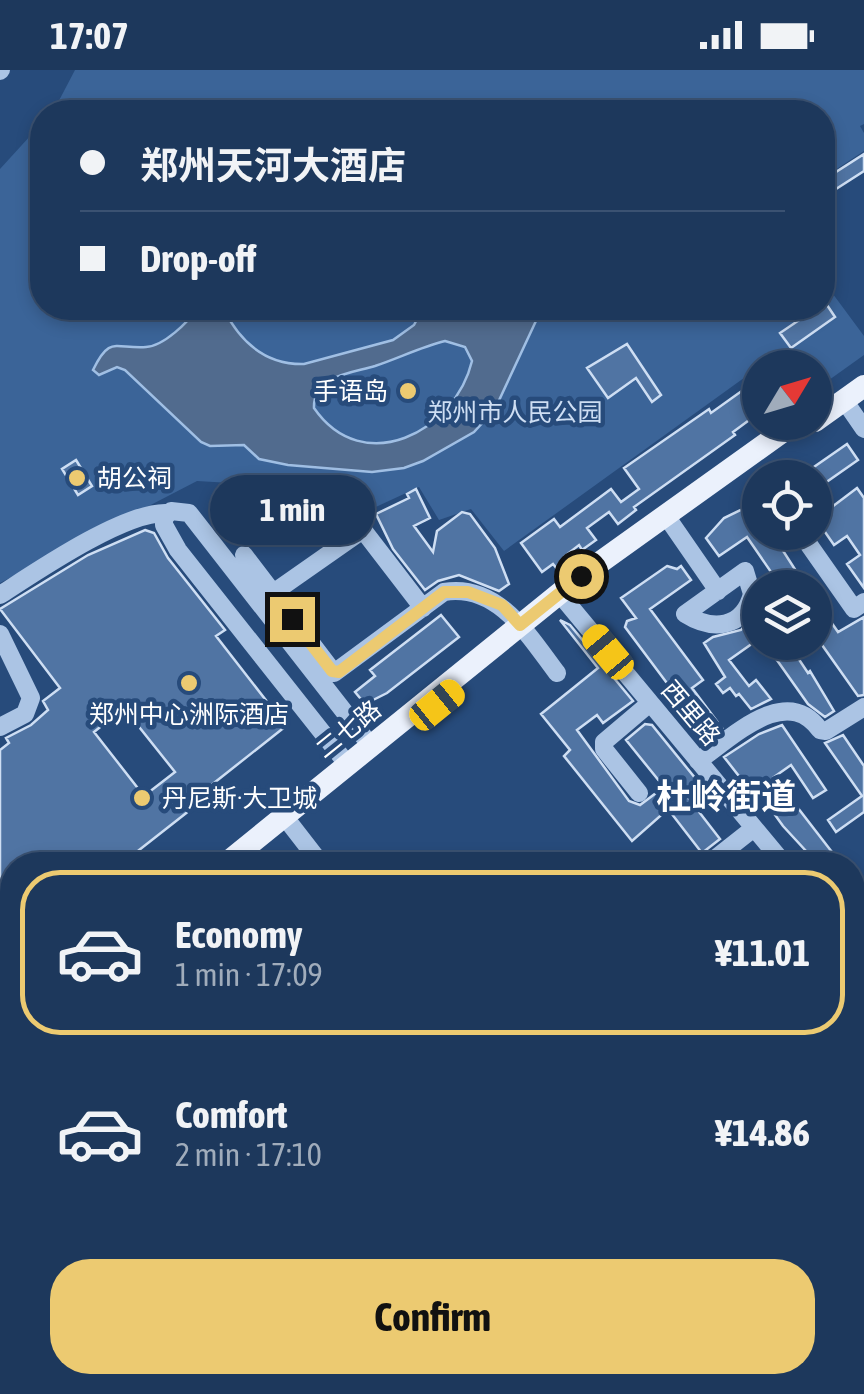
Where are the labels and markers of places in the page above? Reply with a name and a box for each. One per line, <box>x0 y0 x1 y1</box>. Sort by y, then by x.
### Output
place label: 手语岛 <box>313 377 388 405</box>
marker: 手语岛 <box>397 380 419 402</box>
place label: 胡公祠 <box>97 464 172 492</box>
marker: 胡公祠 <box>66 467 88 489</box>
marker: 郑州中心洲际酒店 <box>178 672 200 694</box>
place label: 郑州中心洲际酒店 <box>89 700 289 728</box>
place label: 丹尼斯·大卫城 <box>162 784 317 812</box>
marker: 丹尼斯·大卫城 <box>131 787 153 809</box>

